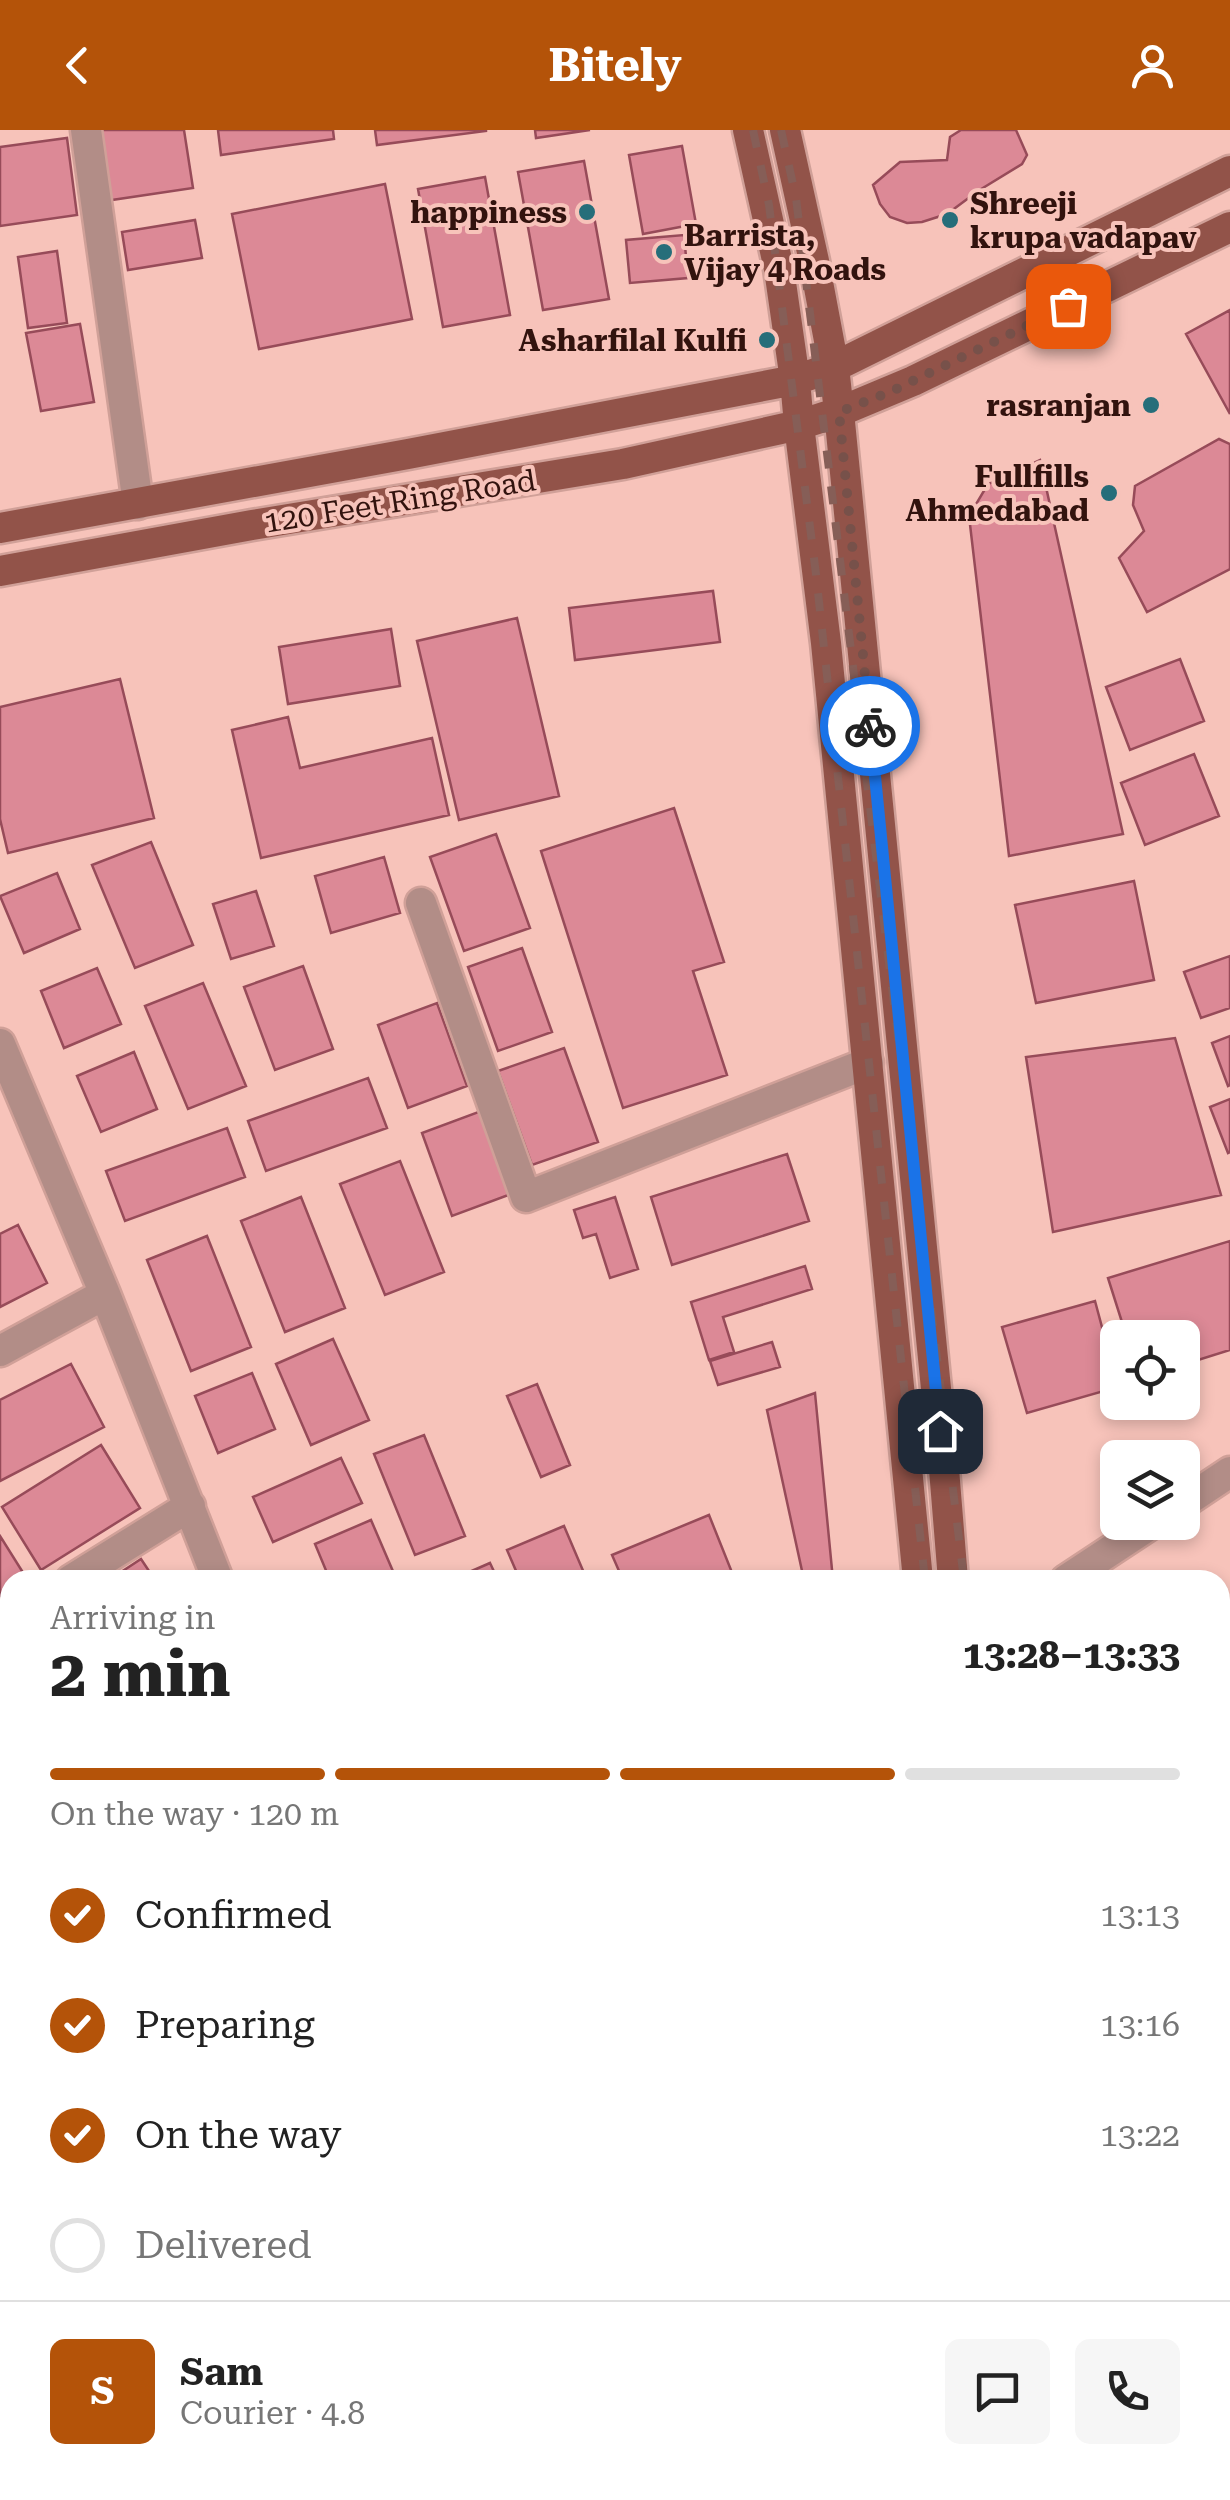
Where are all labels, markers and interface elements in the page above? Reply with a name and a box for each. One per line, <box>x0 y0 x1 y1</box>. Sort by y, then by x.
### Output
icon: back <box>50 38 105 93</box>
icon: person <box>1125 38 1180 93</box>
text: Bitely <box>548 39 682 92</box>
place label: Shreeji krupa vadapav <box>970 186 1197 255</box>
place label: happiness <box>410 195 567 230</box>
marker: happiness <box>576 201 598 223</box>
marker: Shreeji krupa vadapav <box>939 209 961 231</box>
place label: Barrista, Vijay 4 Roads <box>684 218 886 287</box>
marker: Barrista, Vijay 4 Roads <box>653 241 675 263</box>
pin <box>1026 264 1111 349</box>
icon: bag <box>1041 279 1096 334</box>
place label: Asharfilal Kulfi <box>519 323 747 358</box>
marker: Asharfilal Kulfi <box>756 329 778 351</box>
place label: rasranjan <box>986 388 1131 423</box>
marker: rasranjan <box>1140 394 1162 416</box>
place label: Fullfills Ahmedabad <box>905 459 1089 528</box>
street label: 120 Feet Ring Road <box>262 462 538 540</box>
marker: Fullfills Ahmedabad <box>1098 482 1120 504</box>
courier <box>820 676 920 776</box>
icon: bike <box>843 699 898 754</box>
map controls <box>1100 1320 1200 1540</box>
button: locate <box>1100 1320 1200 1420</box>
pin <box>898 1389 983 1474</box>
icon: home <box>913 1404 968 1459</box>
button: layers <box>1100 1440 1200 1540</box>
text: Arriving in <box>50 1599 215 1637</box>
text: 13:28–13:33 <box>963 1633 1180 1677</box>
text: 2 min <box>50 1636 231 1712</box>
text: On the way · 120 m <box>50 1795 339 1833</box>
icon: check <box>50 1888 105 1943</box>
text: Confirmed <box>135 1893 332 1937</box>
text: 13:13 <box>1100 1896 1180 1934</box>
icon: check <box>50 1998 105 2053</box>
text: Preparing <box>135 2003 315 2047</box>
text: 13:16 <box>1100 2006 1180 2044</box>
icon: check <box>50 2108 105 2163</box>
text: On the way <box>135 2113 341 2157</box>
text: 13:22 <box>1100 2116 1180 2154</box>
text: Delivered <box>135 2223 312 2267</box>
button: chat <box>945 2339 1050 2444</box>
button: phone <box>1075 2339 1180 2444</box>
text: Sam <box>180 2350 263 2394</box>
text: S <box>91 2369 114 2413</box>
text: Courier · 4.8 <box>180 2394 365 2432</box>

